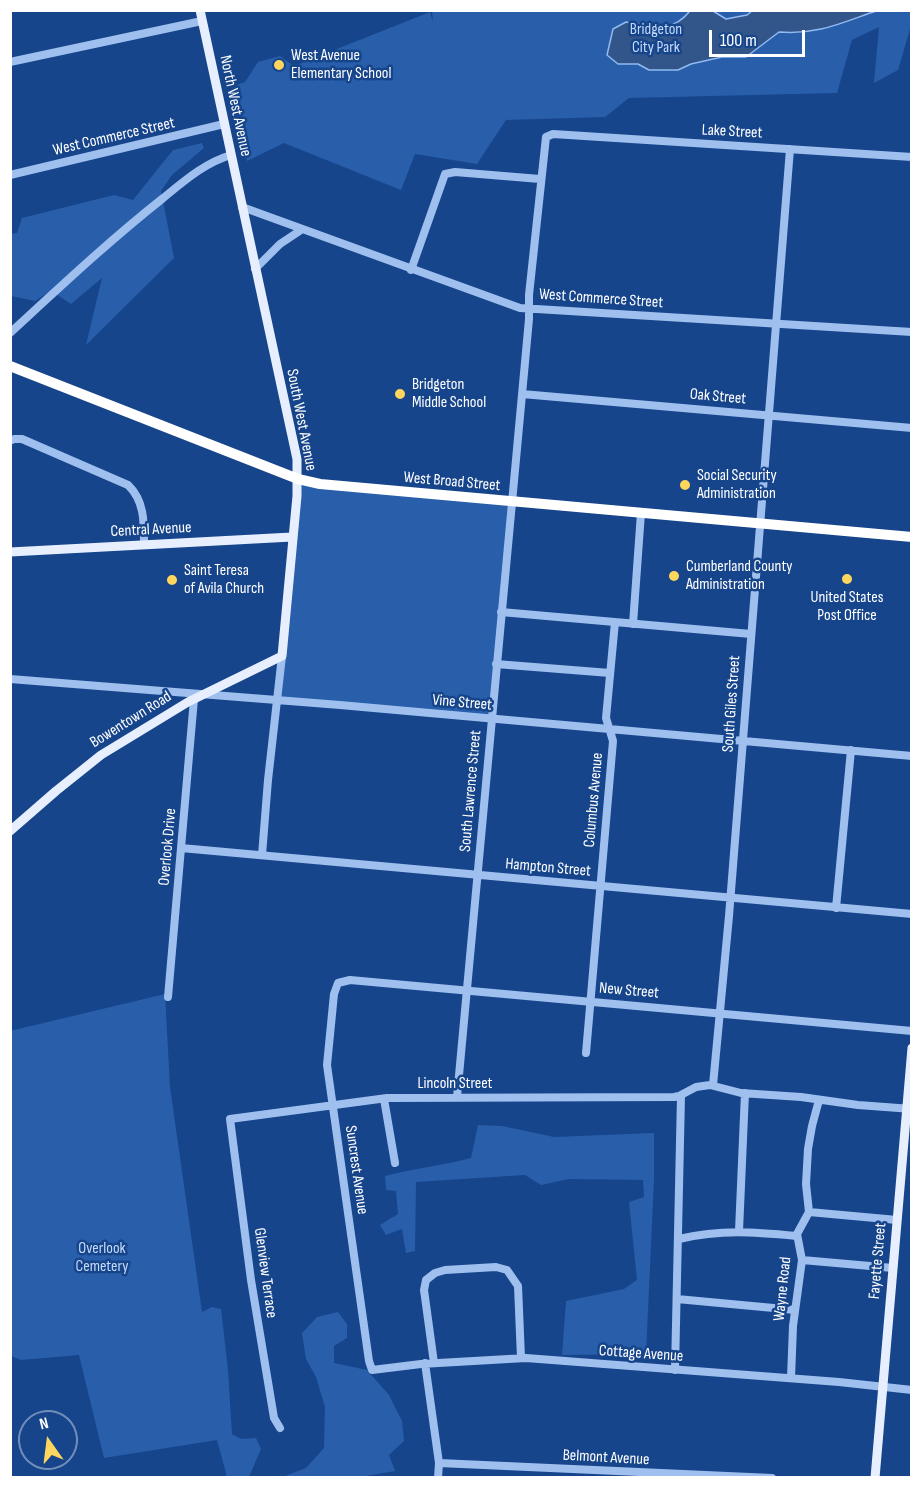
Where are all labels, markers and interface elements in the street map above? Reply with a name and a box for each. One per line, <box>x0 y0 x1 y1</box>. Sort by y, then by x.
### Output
scale bar <box>712 18 808 56</box>
park label: Bridgeton City Park <box>630 20 682 58</box>
text: 100 m <box>720 30 757 51</box>
place label: West Avenue Elementary School <box>291 46 391 84</box>
street label: North West Avenue <box>215 54 255 158</box>
marker: West Avenue Elementary School <box>272 58 286 72</box>
street label: West Commerce Street <box>51 114 177 160</box>
street label: Lake Street <box>701 121 763 143</box>
street label: West Commerce Street <box>538 285 664 313</box>
street label: South West Avenue <box>282 367 320 473</box>
place label: Bridgeton Middle School <box>412 375 486 413</box>
street label: Oak Street <box>689 385 747 409</box>
marker: Bridgeton Middle School <box>393 387 407 401</box>
place label: Social Security Administration <box>697 466 777 504</box>
street label: West Broad Street <box>403 468 501 496</box>
marker: Social Security Administration <box>678 478 692 492</box>
street label: Central Avenue <box>110 518 192 542</box>
place label: Cumberland County Administration <box>686 557 793 595</box>
place label: Saint Teresa of Avila Church <box>184 561 264 599</box>
marker: Cumberland County Administration <box>667 569 681 583</box>
marker: United States Post Office <box>840 572 854 586</box>
marker: Saint Teresa of Avila Church <box>165 573 179 587</box>
place label: United States Post Office <box>811 588 883 626</box>
street label: South Giles Street <box>719 655 745 753</box>
street label: Bowentown Road <box>87 687 175 753</box>
street label: Vine Street <box>431 691 493 715</box>
street label: South Lawrence Street <box>456 729 486 853</box>
street label: Columbus Avenue <box>580 752 608 848</box>
street label: Overlook Drive <box>155 807 181 887</box>
street label: Hampton Street <box>504 855 592 881</box>
street label: New Street <box>598 979 660 1003</box>
street label: Lincoln Street <box>418 1074 492 1094</box>
street label: Suncrest Avenue <box>340 1124 372 1216</box>
street label: Fayette Street <box>865 1222 891 1300</box>
street label: Glenview Terrace <box>249 1227 281 1319</box>
park label: Overlook Cemetery <box>76 1239 128 1277</box>
street label: Wayne Road <box>770 1256 796 1322</box>
street label: Cottage Avenue <box>598 1341 684 1367</box>
north arrow <box>18 1410 78 1470</box>
text: N <box>38 1414 50 1434</box>
street label: Belmont Avenue <box>562 1446 650 1470</box>

